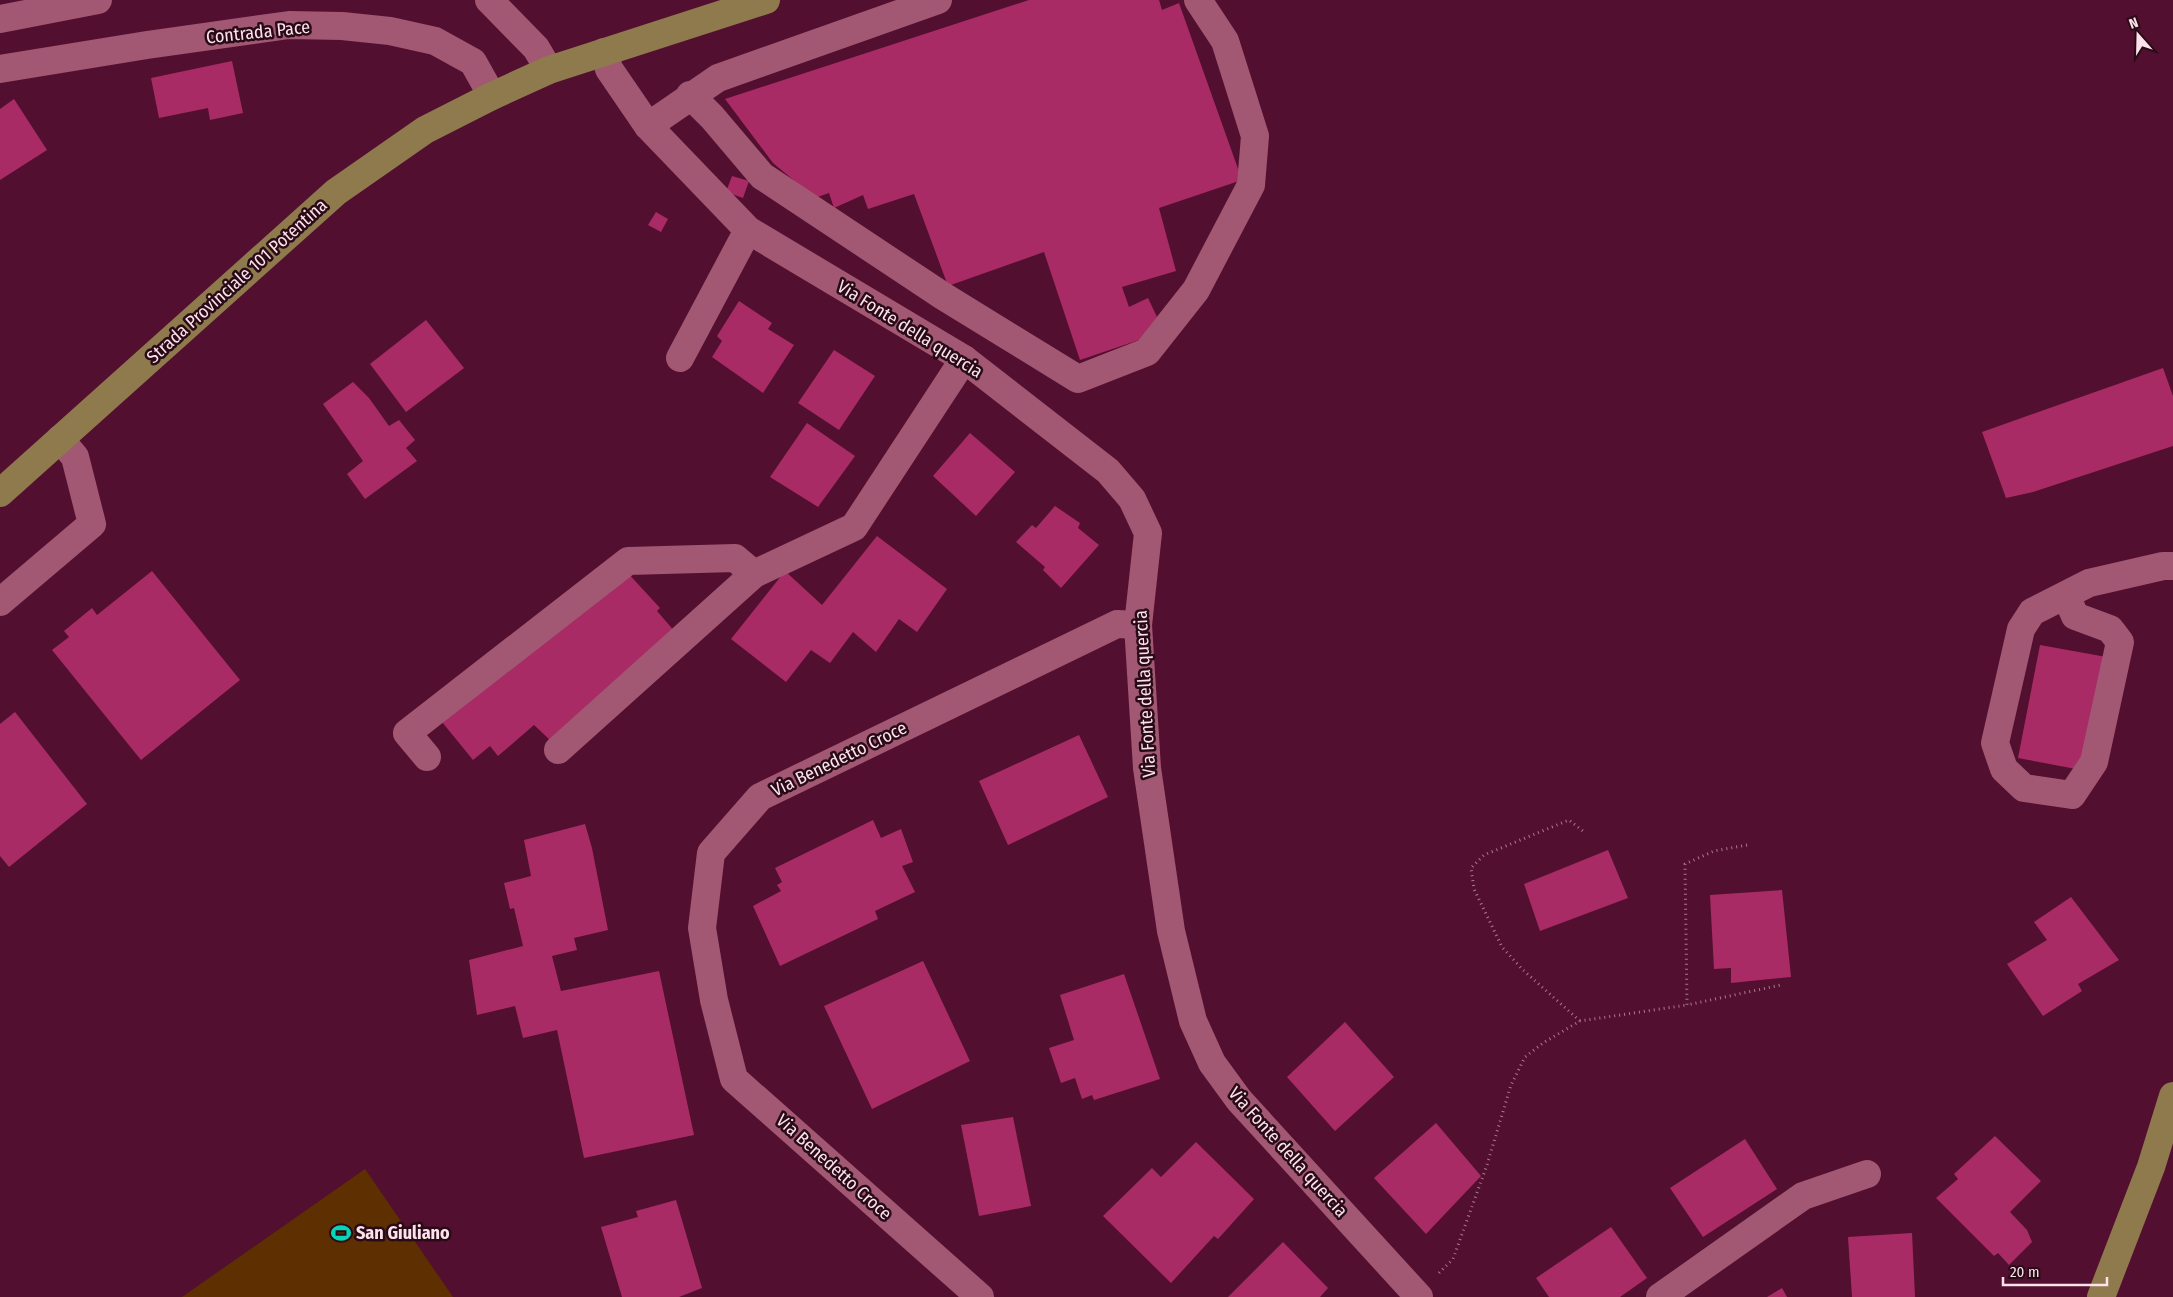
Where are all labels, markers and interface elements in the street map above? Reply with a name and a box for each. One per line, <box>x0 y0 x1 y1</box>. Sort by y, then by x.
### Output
north arrow <box>2113 10 2163 60</box>
text: N <box>2127 14 2141 33</box>
street label: Contrada Pace <box>205 16 311 48</box>
street label: Strada Provinciale 101 Potentina <box>142 194 332 368</box>
street label: Via Fonte della quercia <box>833 275 987 383</box>
street label: Via Fonte della quercia <box>1130 610 1160 778</box>
street label: Via Benedetto Croce <box>768 717 910 801</box>
street label: Via Fonte della quercia <box>1224 1082 1352 1222</box>
street label: Via Benedetto Croce <box>772 1109 896 1225</box>
sports icon: San Giuliano <box>330 1222 352 1244</box>
place label: San Giuliano <box>356 1222 450 1244</box>
scale bar <box>2003 1254 2107 1286</box>
text: 20 m <box>2010 1263 2040 1281</box>

